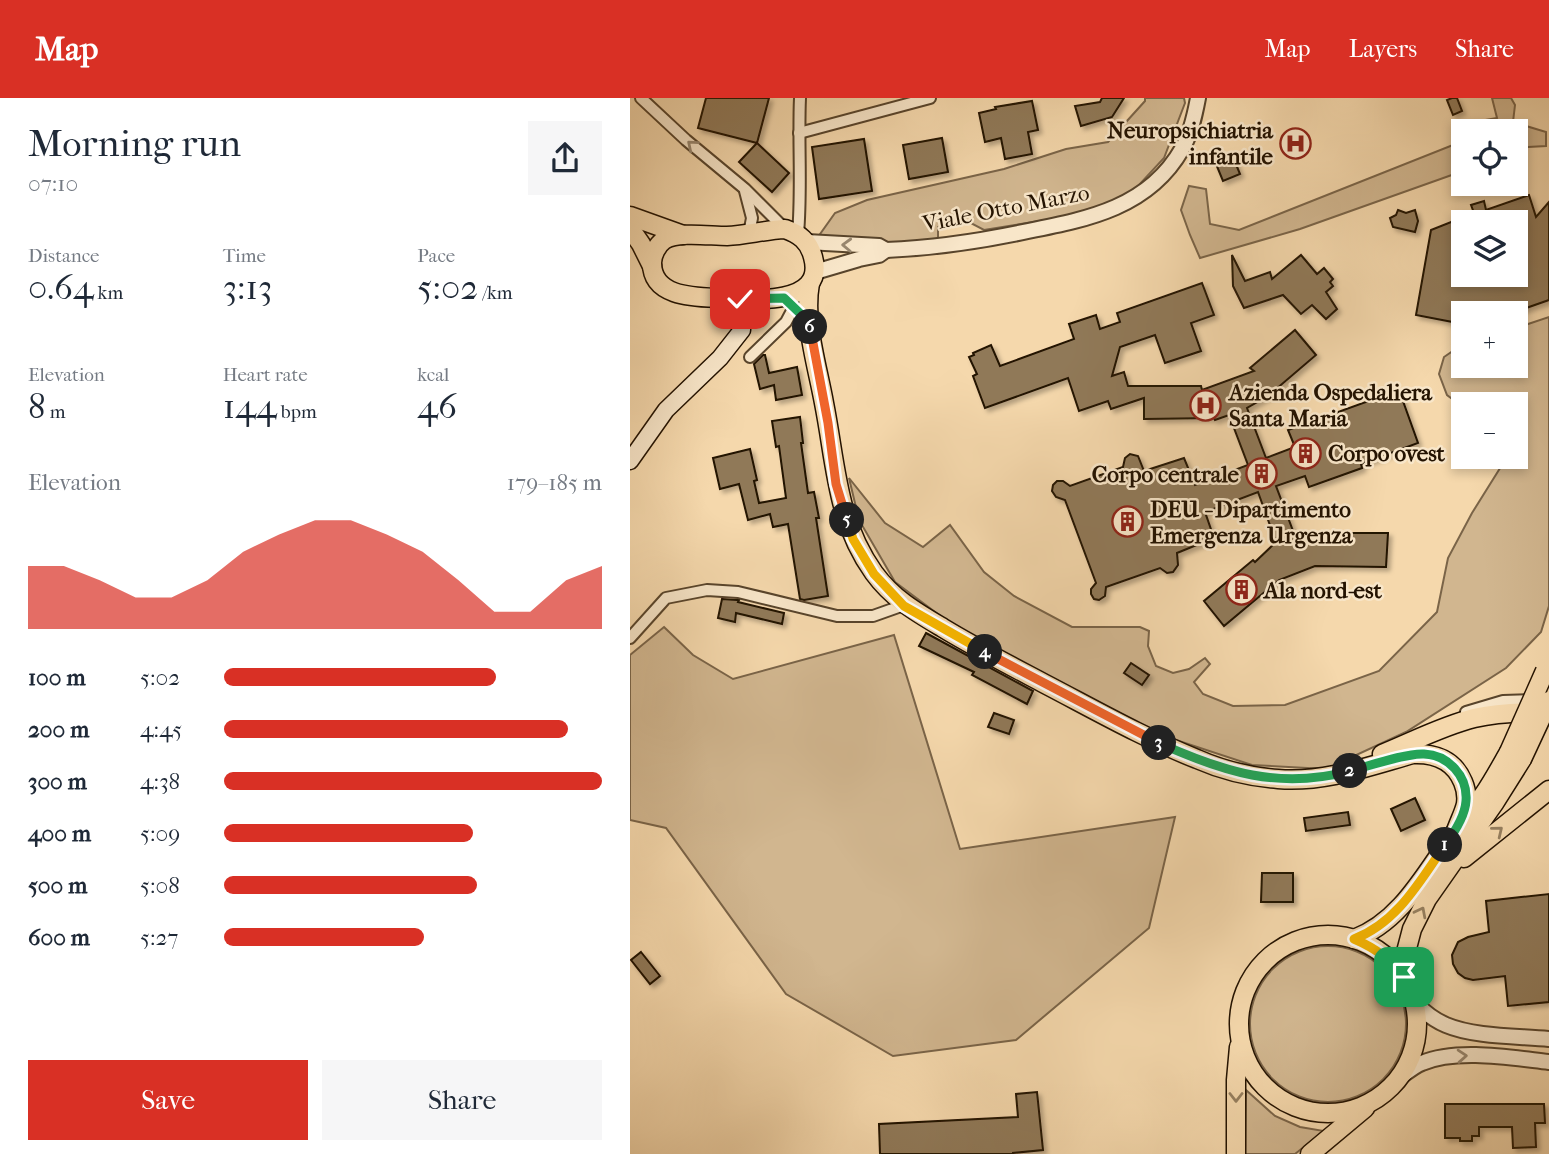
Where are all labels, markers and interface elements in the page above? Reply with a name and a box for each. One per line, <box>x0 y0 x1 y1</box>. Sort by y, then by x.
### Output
text: Map <box>35 30 98 69</box>
text: Map <box>1265 35 1311 63</box>
text: Layers <box>1349 35 1417 63</box>
text: Share <box>1455 35 1514 63</box>
place label: Neuropsichiatria infantile <box>1107 117 1274 170</box>
map controls <box>1451 119 1528 469</box>
button: locate <box>1451 119 1528 196</box>
text: Morning run <box>28 121 241 166</box>
button: share <box>528 121 602 195</box>
hospital icon: Neuropsichiatria infantile <box>1279 126 1313 160</box>
one-way arrow <box>688 141 701 153</box>
text: 07:10 <box>28 170 78 197</box>
street label: Viale Otto Marzo <box>919 179 1092 238</box>
button: layers <box>1451 210 1528 287</box>
one-way arrow <box>841 237 852 252</box>
text: Distance <box>28 245 99 267</box>
text: Time <box>223 245 266 267</box>
text: Pace <box>417 245 455 267</box>
text: 0.64 <box>28 267 94 308</box>
text: 3:13 <box>223 267 272 308</box>
text: 5:02 <box>417 267 478 308</box>
pin <box>710 269 770 329</box>
icon: check <box>721 280 759 318</box>
text: km <box>94 282 123 304</box>
text: /km <box>478 282 513 304</box>
button: + <box>1451 301 1528 378</box>
pin: 6 <box>792 310 828 344</box>
text: 6 <box>804 315 815 337</box>
text: Elevation <box>28 364 105 386</box>
text: Heart rate <box>223 364 308 386</box>
text: kcal <box>417 364 449 386</box>
place label: Azienda Ospedaliera Santa Maria <box>1227 379 1433 432</box>
text: 8 <box>28 386 46 427</box>
text: 144 <box>223 386 277 427</box>
text: 46 <box>417 386 457 427</box>
hospital icon: Azienda Ospedaliera Santa Maria <box>1189 388 1223 422</box>
button: − <box>1451 392 1528 469</box>
text: m <box>46 401 65 423</box>
text: bpm <box>277 401 317 423</box>
building icon: Corpo ovest <box>1288 436 1322 470</box>
place label: Corpo ovest <box>1328 440 1446 467</box>
building icon: Corpo centrale <box>1245 457 1279 491</box>
place label: Corpo centrale <box>1092 461 1240 488</box>
text: Elevation <box>28 469 121 496</box>
text: 179–185 m <box>507 469 602 496</box>
place label: DEU - Dipartimento Emergenza Urgenza <box>1150 496 1354 549</box>
pin: 5 <box>830 502 864 538</box>
building icon: DEU - Dipartimento Emergenza Urgenza <box>1110 505 1144 539</box>
text: 5 <box>842 508 851 530</box>
building icon: Ala nord-est <box>1224 573 1258 607</box>
place label: Ala nord-est <box>1262 577 1382 604</box>
pin: 4 <box>968 634 1002 670</box>
text: 4 <box>979 640 990 662</box>
text: 100 m <box>28 664 86 691</box>
text: 5:02 <box>140 664 180 691</box>
text: 200 m <box>28 716 89 743</box>
text: 4:45 <box>140 716 182 743</box>
pin: 3 <box>1142 726 1176 760</box>
text: 3 <box>1155 731 1162 753</box>
pin: 2 <box>1332 754 1368 788</box>
text: 2 <box>1345 759 1354 781</box>
text: 300 m <box>28 768 87 795</box>
text: 4:38 <box>140 768 180 795</box>
text: 400 m <box>28 820 91 847</box>
text: 5:09 <box>140 820 180 847</box>
one-way arrow <box>1491 826 1503 839</box>
pin: 1 <box>1428 828 1462 862</box>
text: 1 <box>1441 833 1448 855</box>
text: 500 m <box>28 872 87 899</box>
text: 5:08 <box>140 872 180 899</box>
one-way arrow <box>1412 907 1426 919</box>
text: 600 m <box>28 924 90 951</box>
text: 5:27 <box>140 924 178 951</box>
pin <box>1374 947 1434 1007</box>
icon: arrive <box>1385 958 1423 996</box>
one-way arrow <box>1457 1049 1468 1064</box>
button: Save <box>28 1060 308 1140</box>
button: Share <box>322 1060 602 1140</box>
one-way arrow <box>1228 1092 1244 1103</box>

